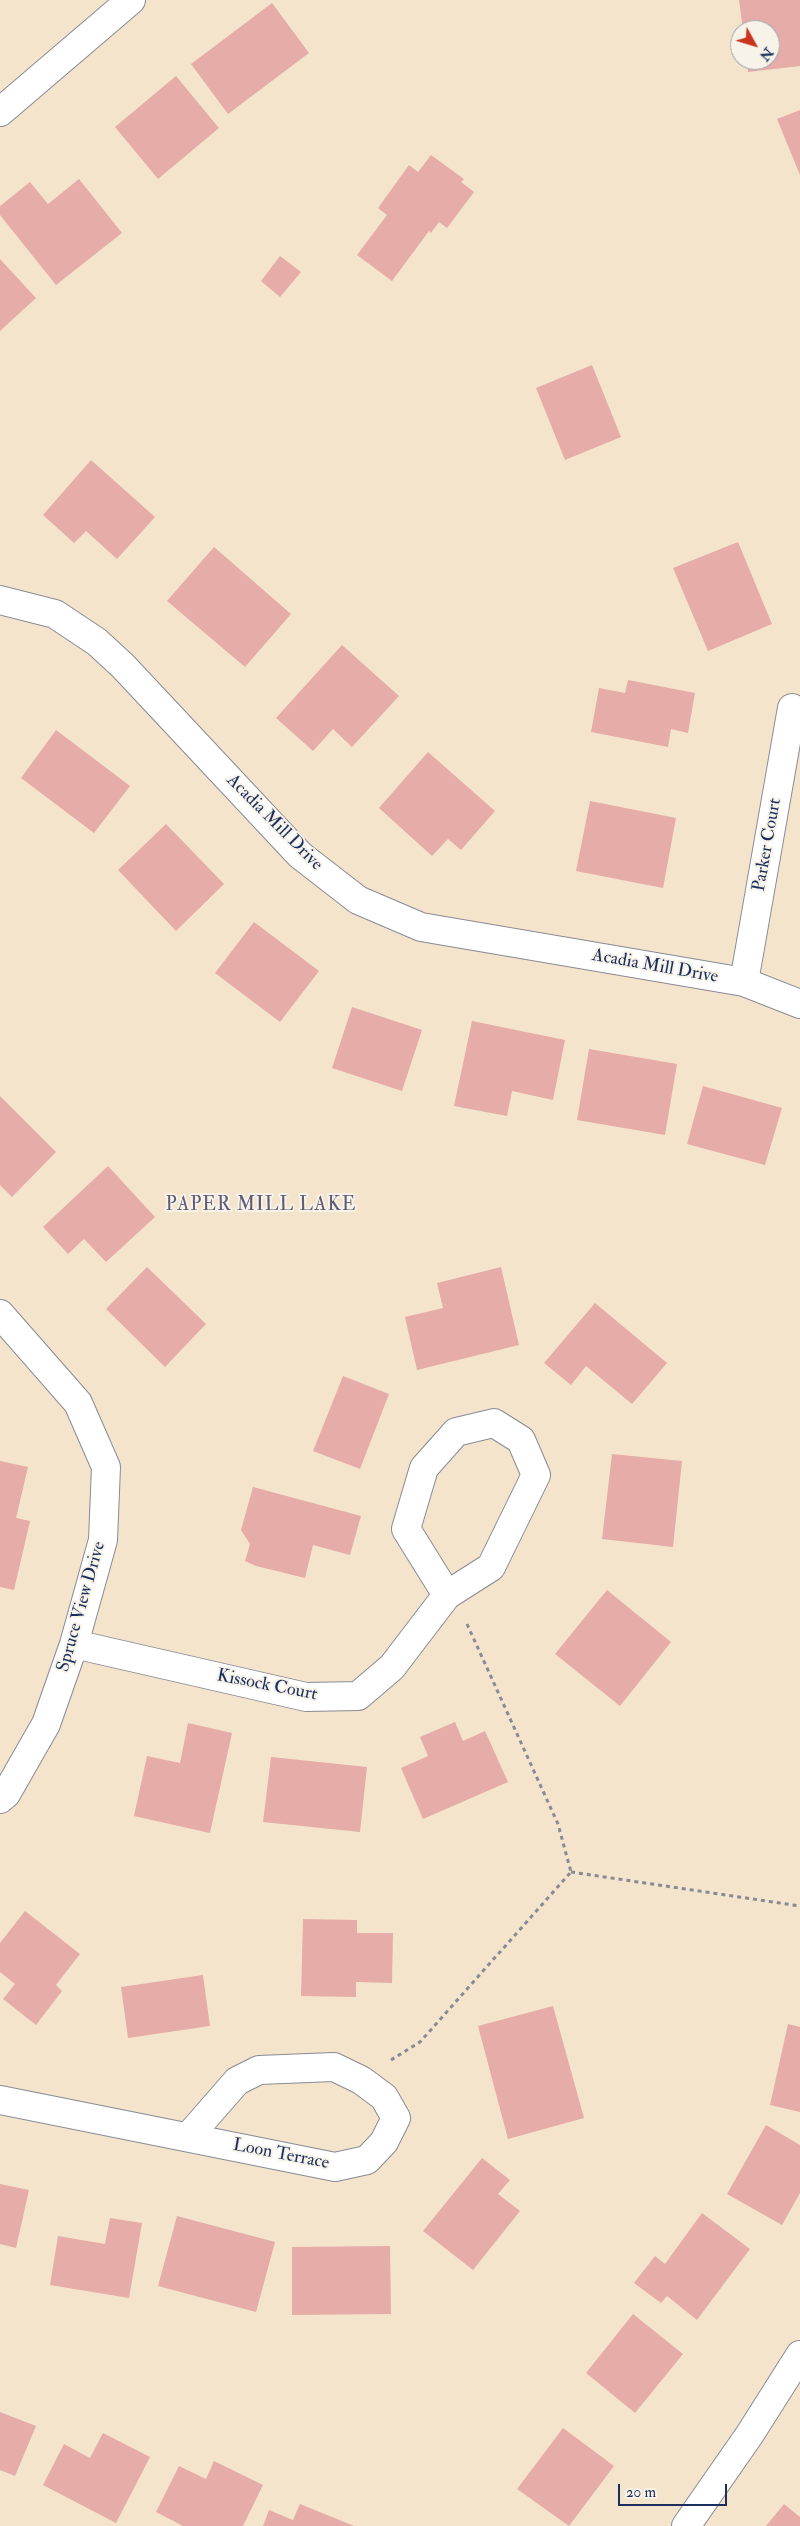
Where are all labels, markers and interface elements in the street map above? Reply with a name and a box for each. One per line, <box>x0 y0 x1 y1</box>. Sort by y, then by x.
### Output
north arrow <box>730 20 780 70</box>
text: N <box>756 44 777 64</box>
street label: Acadia Mill Drive <box>221 770 327 876</box>
street label: Parker Court <box>749 797 787 893</box>
street label: Acadia Mill Drive <box>590 945 720 989</box>
district label: PAPER MILL LAKE <box>164 1195 358 1217</box>
street label: Spruce View Drive <box>53 1539 111 1675</box>
street label: Kissock Court <box>215 1666 319 1706</box>
street label: Loon Terrace <box>231 2135 331 2175</box>
scale bar <box>620 2474 729 2506</box>
text: 20 m <box>626 2483 656 2502</box>

